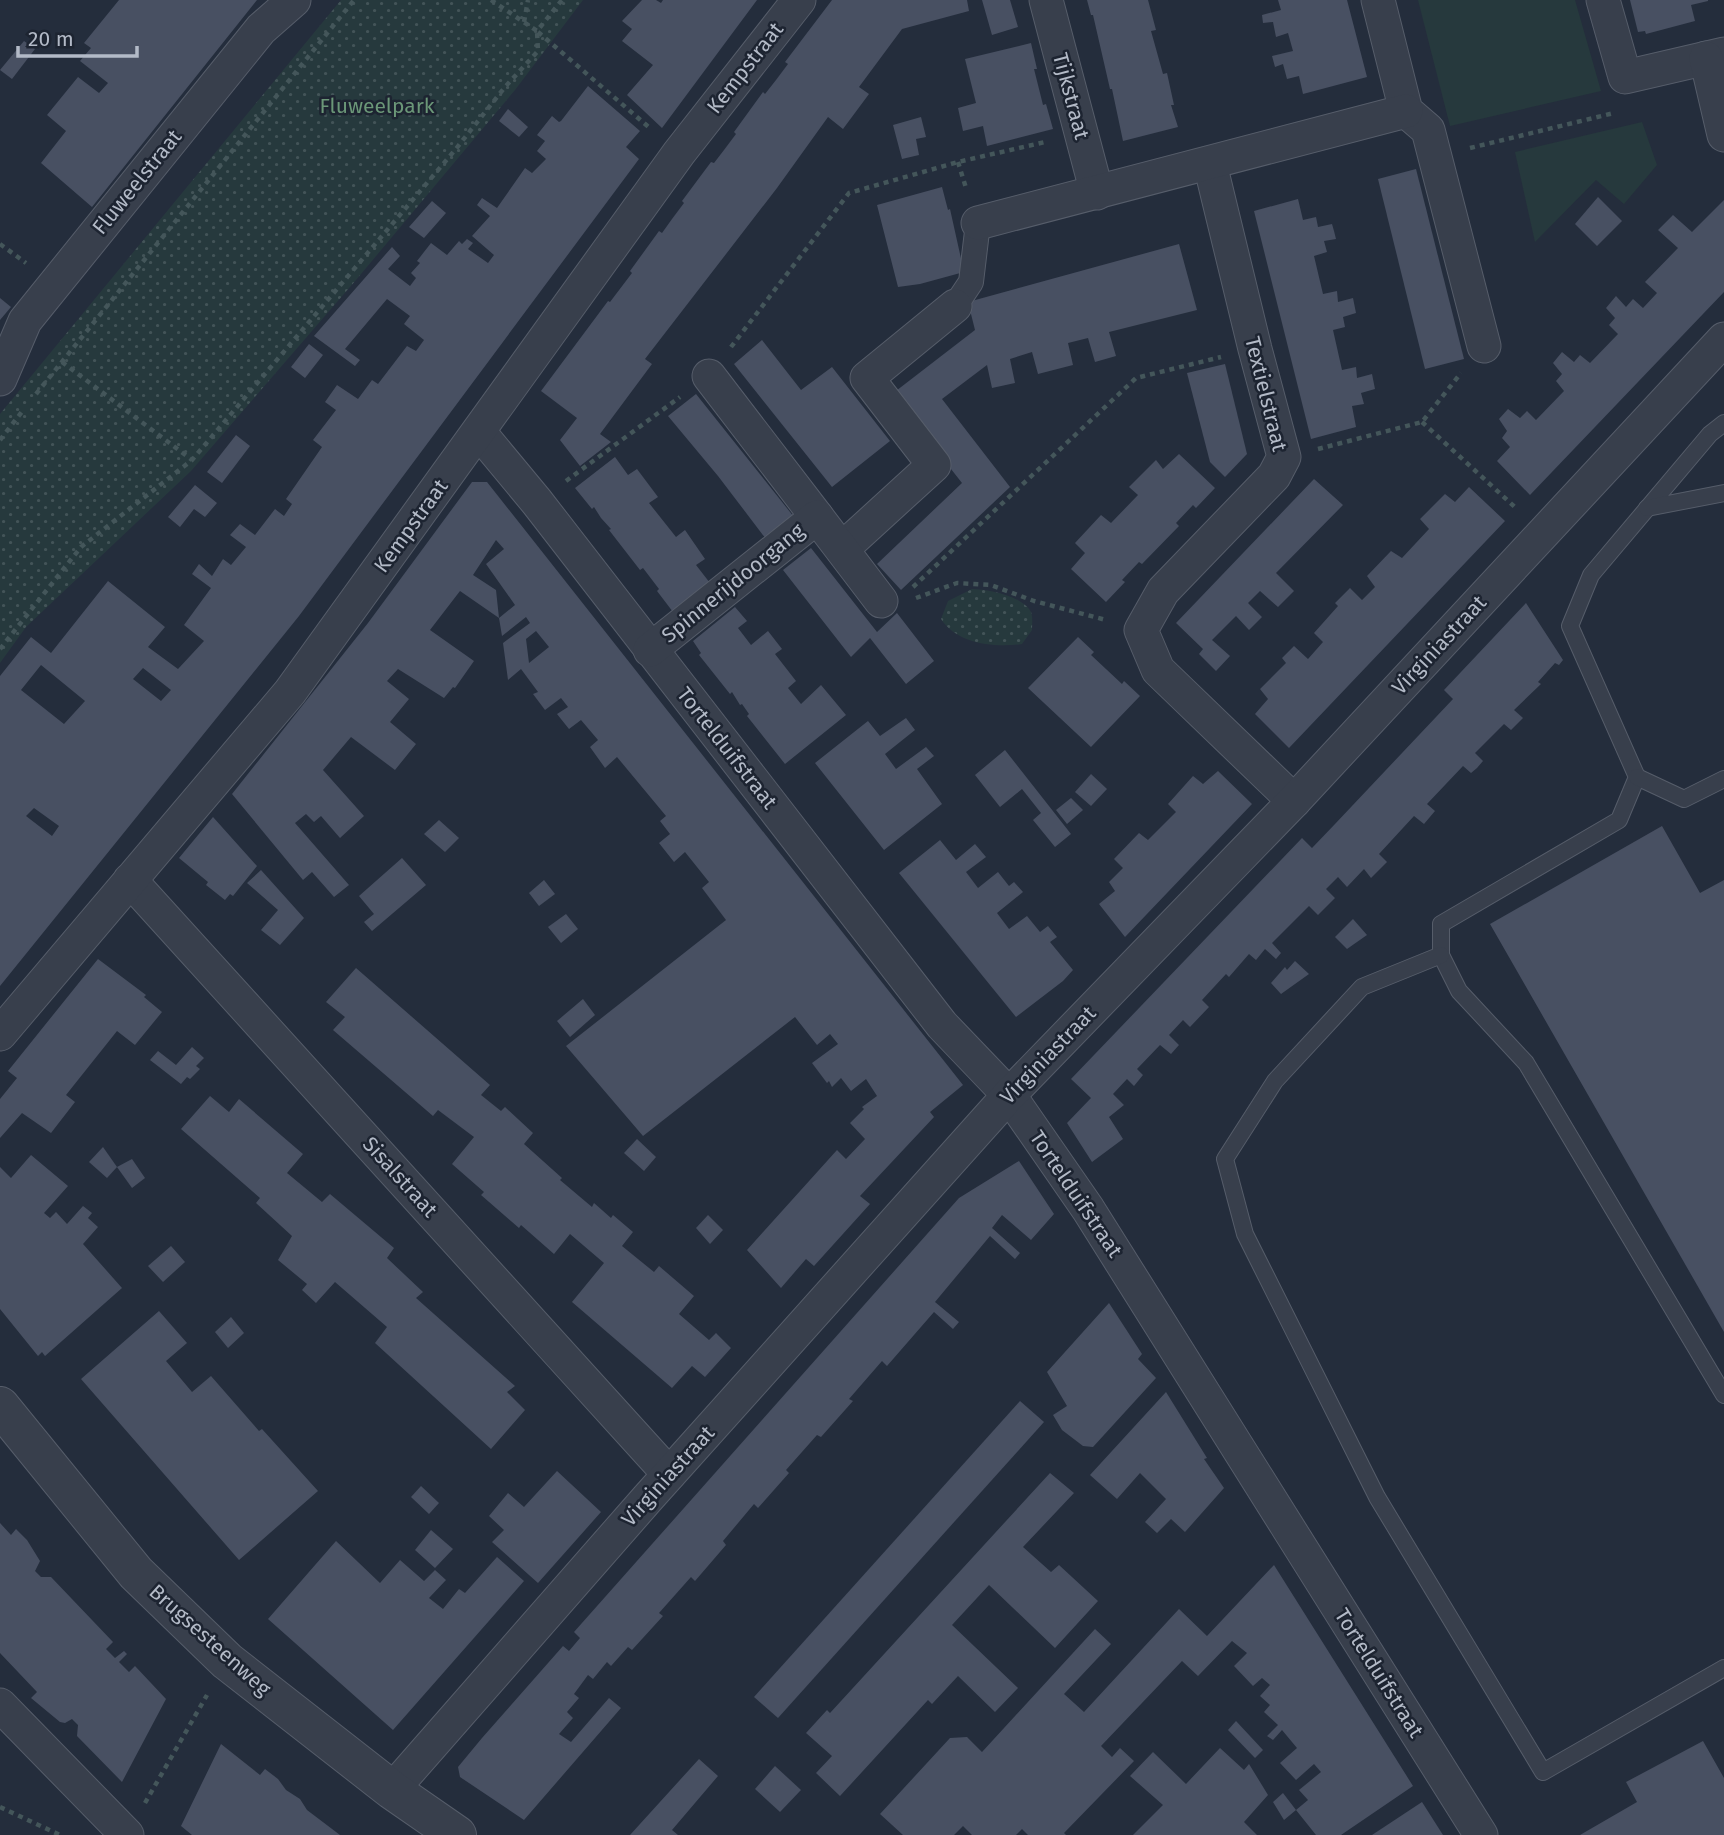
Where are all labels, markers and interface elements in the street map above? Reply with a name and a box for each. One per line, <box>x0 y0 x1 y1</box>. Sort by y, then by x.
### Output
scale bar <box>18 14 136 58</box>
street label: Kempstraat <box>701 17 789 119</box>
text: 20 m <box>28 26 74 52</box>
street label: Tijkstraat <box>1047 50 1095 142</box>
park label: Fluweelpark <box>319 93 435 119</box>
street label: Fluweelstraat <box>87 124 188 240</box>
street label: Textielstraat <box>1239 334 1293 454</box>
street label: Kempstraat <box>368 474 454 578</box>
street label: Spinnerijdoorgang <box>656 518 810 648</box>
street label: Virginiastraat <box>1386 589 1492 700</box>
street label: Tortelduifstraat <box>671 682 783 814</box>
street label: Virginiastraat <box>995 1000 1102 1110</box>
street label: Tortelduifstraat <box>1024 1126 1128 1263</box>
street label: Sisalstraat <box>357 1131 443 1223</box>
street label: Virginiastraat <box>616 1420 720 1532</box>
street label: Brugsesteenweg <box>144 1579 276 1702</box>
street label: Tortelduifstraat <box>1329 1604 1429 1743</box>

